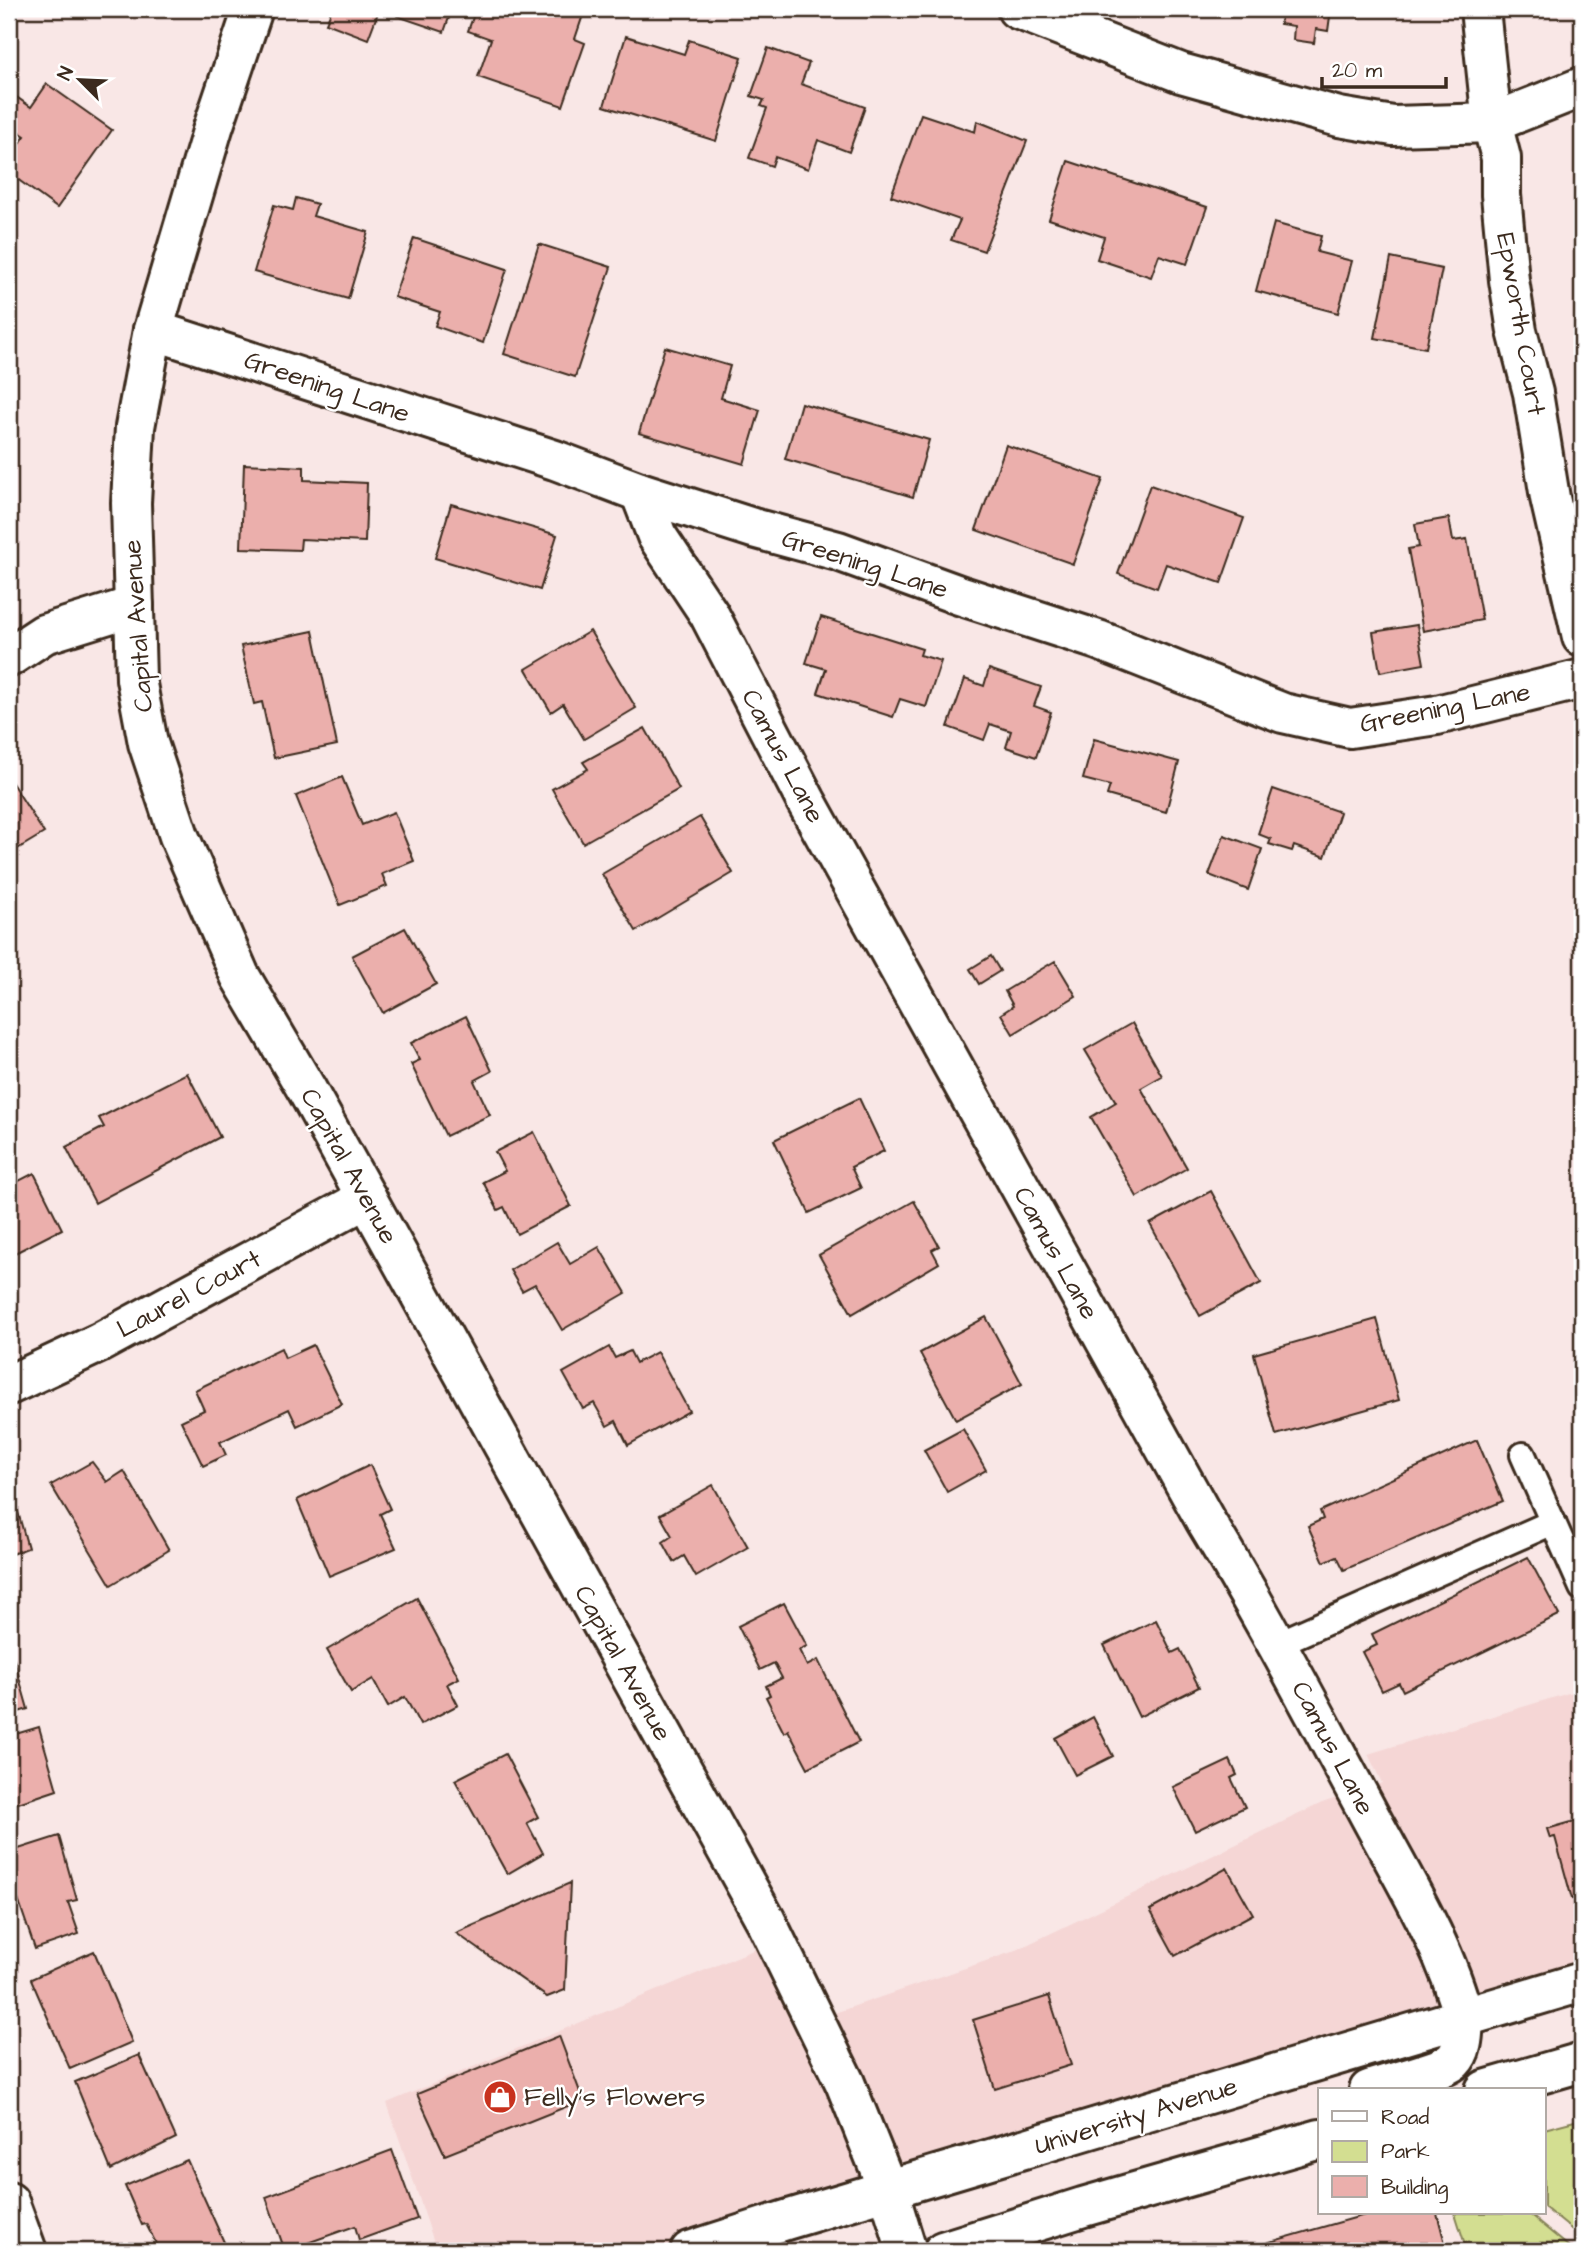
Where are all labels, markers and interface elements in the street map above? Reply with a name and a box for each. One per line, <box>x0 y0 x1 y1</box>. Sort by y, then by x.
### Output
north arrow <box>46 46 116 116</box>
scale bar <box>1322 46 1446 90</box>
text: 20 m <box>1332 56 1383 85</box>
text: N <box>51 63 81 85</box>
street label: Epworth Court <box>1487 230 1555 419</box>
street label: Greening Lane <box>239 342 414 434</box>
street label: Greening Lane <box>777 520 953 610</box>
street label: Capital Avenue <box>114 539 162 713</box>
street label: Greening Lane <box>1357 674 1533 744</box>
street label: Camus Lane <box>733 683 833 829</box>
street label: Capital Avenue <box>291 1082 407 1250</box>
street label: Camus Lane <box>1005 1180 1107 1326</box>
street label: Laurel Court <box>111 1241 268 1347</box>
street label: Capital Avenue <box>565 1579 681 1747</box>
street label: Camus Lane <box>1283 1675 1383 1821</box>
street label: University Avenue <box>1030 2068 1242 2166</box>
shop icon: Felly's Flowers <box>481 2078 519 2116</box>
place label: Felly's Flowers <box>524 2079 705 2117</box>
legend <box>1318 2088 1546 2214</box>
text: Road <box>1381 2103 1429 2132</box>
text: Park <box>1381 2137 1430 2166</box>
text: Building <box>1381 2173 1449 2204</box>

